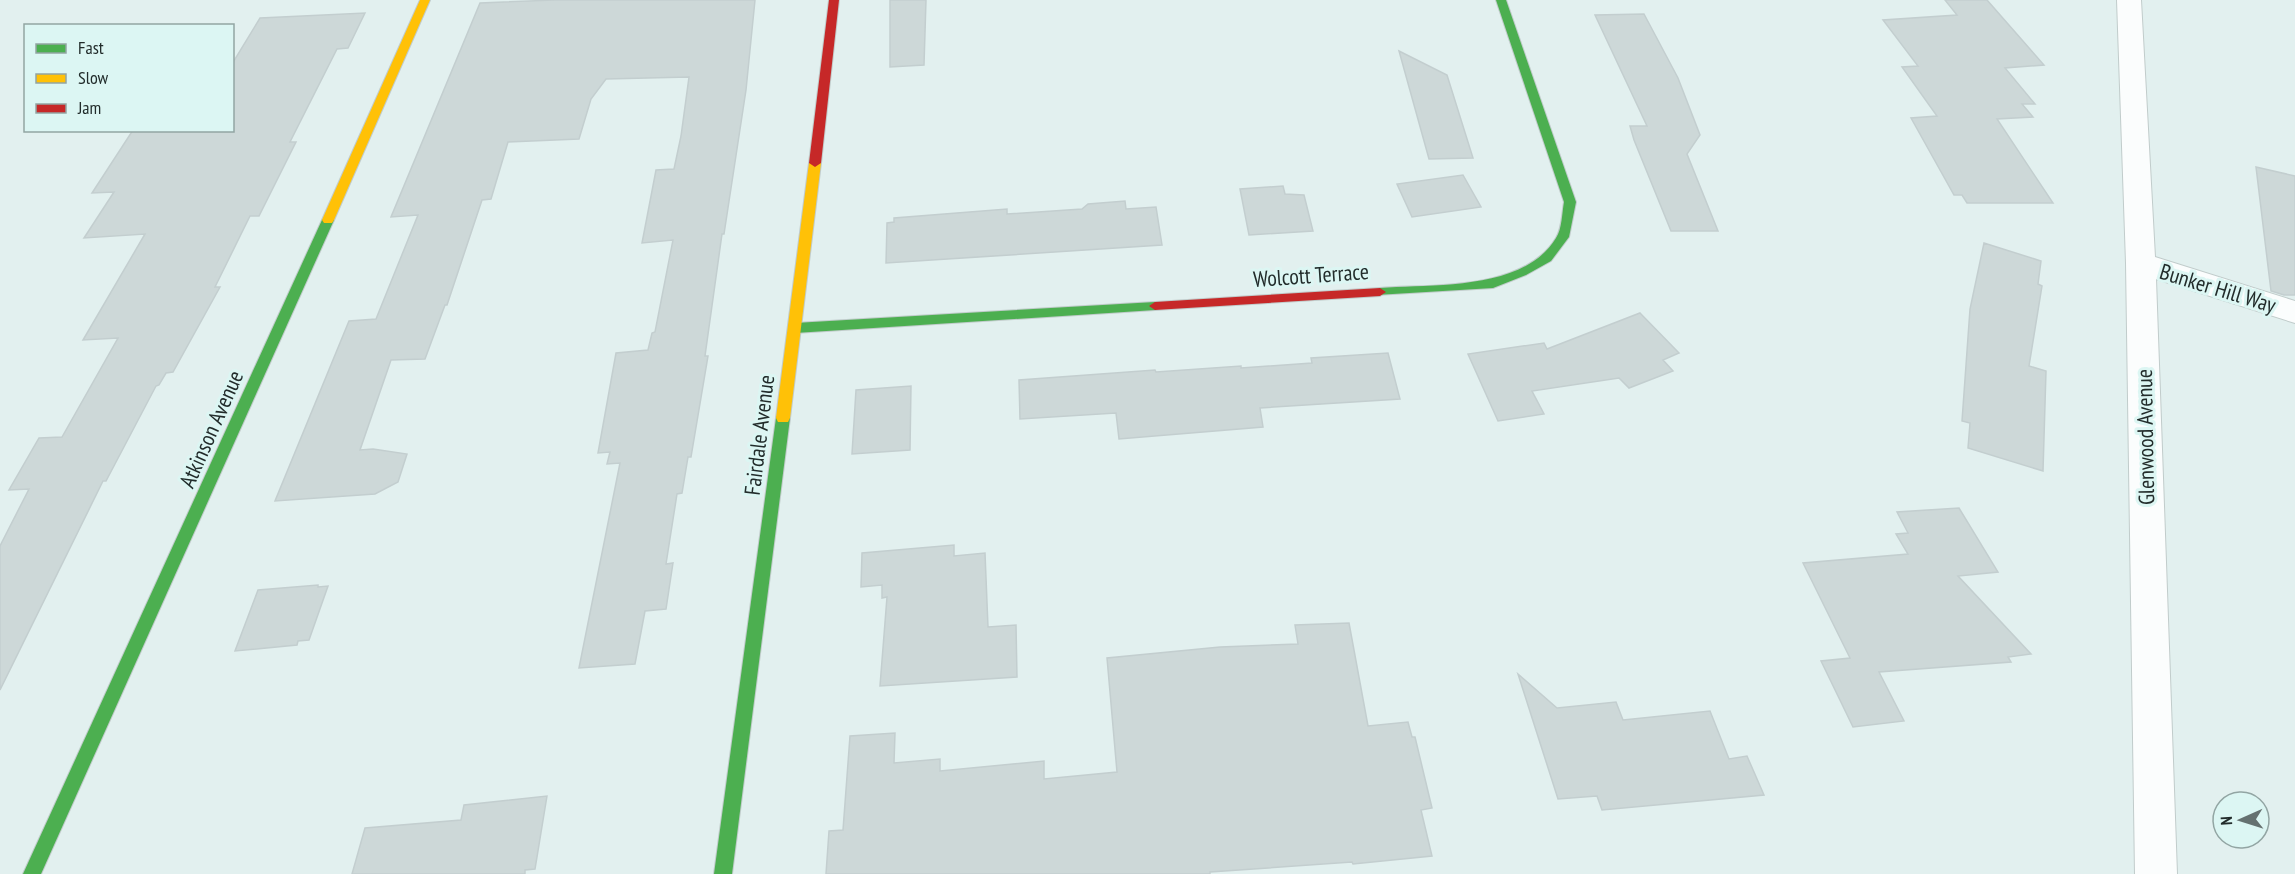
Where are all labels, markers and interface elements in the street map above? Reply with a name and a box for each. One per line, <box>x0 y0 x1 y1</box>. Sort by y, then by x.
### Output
legend <box>24 24 234 132</box>
text: Fast <box>78 36 104 59</box>
text: Slow <box>78 66 109 89</box>
text: Jam <box>77 96 101 119</box>
street label: Wolcott Terrace <box>1252 257 1370 293</box>
street label: Bunker Hill Way <box>2157 257 2280 319</box>
street label: Atkinson Avenue <box>173 366 249 492</box>
street label: Glenwood Avenue <box>2130 369 2160 505</box>
street label: Fairdale Avenue <box>738 373 780 497</box>
north arrow <box>2211 790 2271 850</box>
text: N <box>2216 816 2236 826</box>

